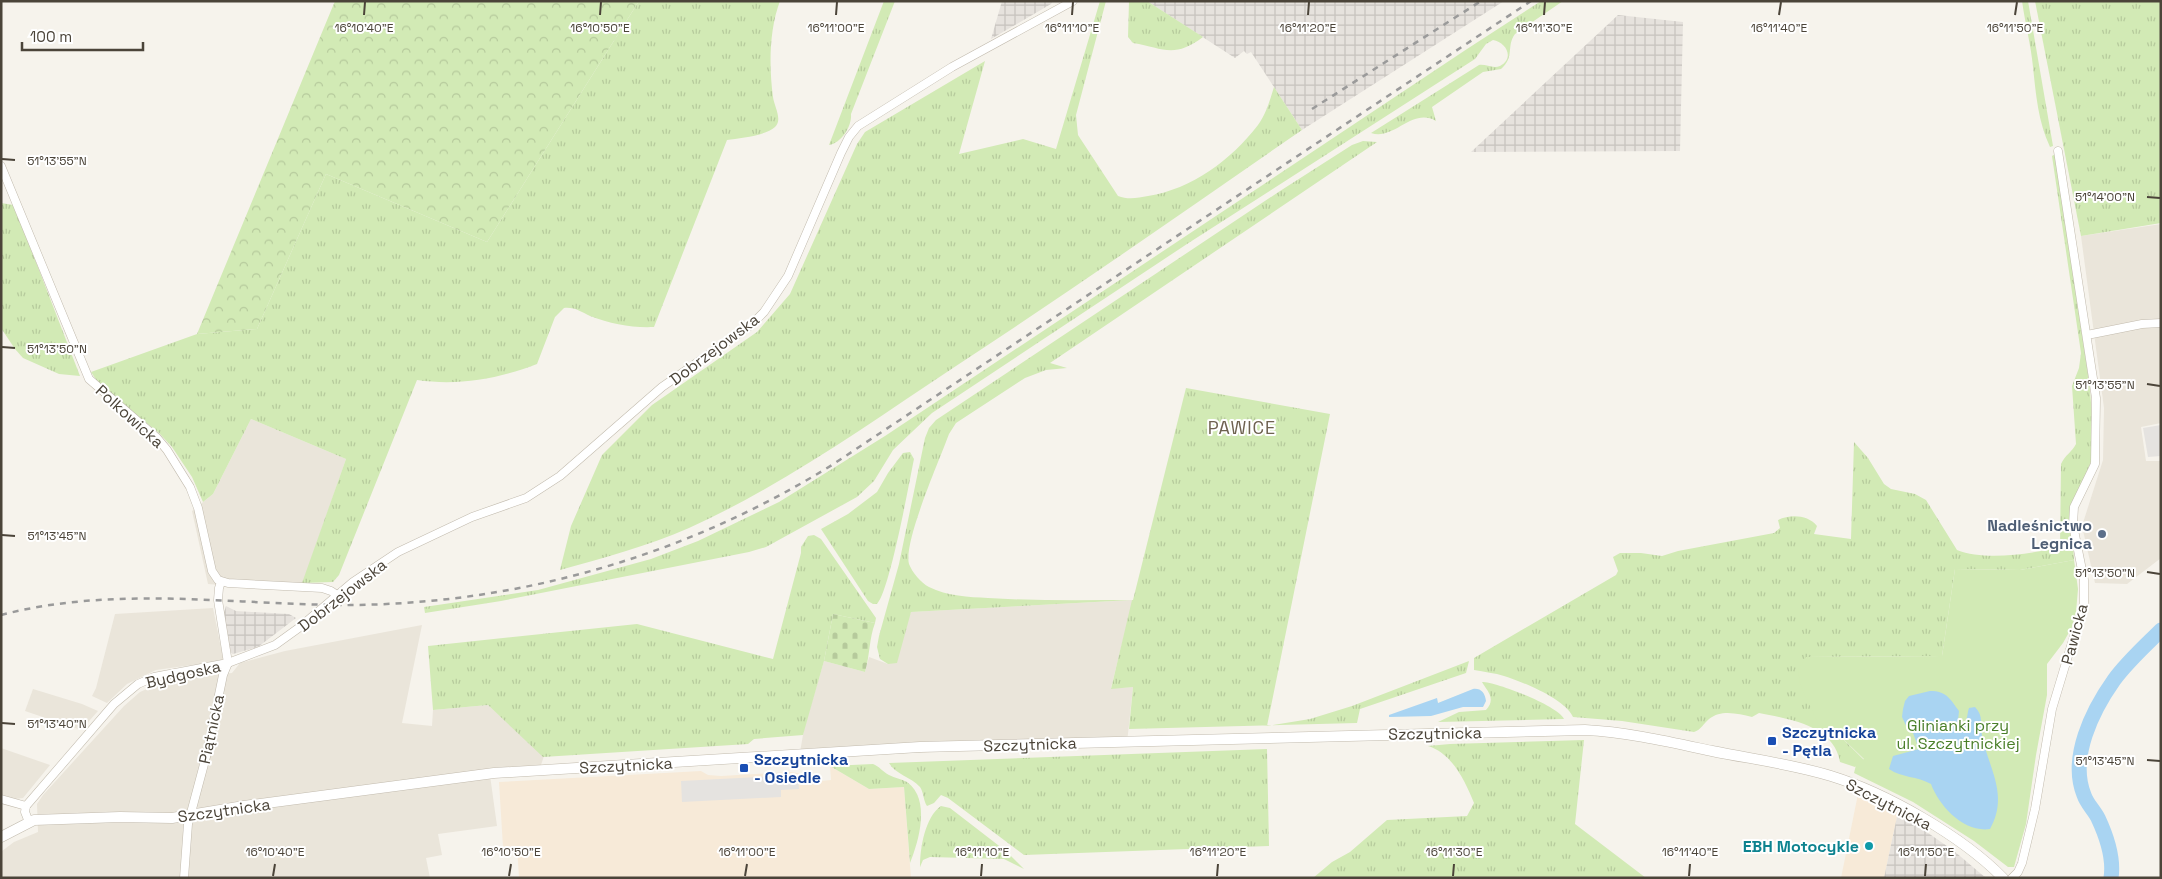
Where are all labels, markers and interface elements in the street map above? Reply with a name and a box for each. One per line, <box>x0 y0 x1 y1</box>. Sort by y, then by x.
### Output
scale bar <box>22 20 144 52</box>
text: 16°10'40"E <box>334 20 394 36</box>
text: 16°10'50"E <box>570 20 630 36</box>
text: 16°11'00"E <box>807 20 865 36</box>
text: 16°11'10"E <box>1045 20 1100 36</box>
text: 16°11'20"E <box>1280 20 1337 36</box>
text: 16°11'30"E <box>1516 20 1573 36</box>
text: 16°11'40"E <box>1751 20 1807 36</box>
text: 16°11'50"E <box>1987 20 2044 36</box>
text: 100 m <box>30 27 72 46</box>
text: 51°13'55"N <box>27 153 87 169</box>
text: 51°14'00"N <box>2075 189 2135 205</box>
street label: Dobrzejowska <box>665 309 763 390</box>
text: 51°13'50"N <box>27 341 87 357</box>
text: 51°13'55"N <box>2075 377 2135 393</box>
street label: Polkowicka <box>91 380 168 453</box>
district label: PAWICE <box>1208 416 1276 439</box>
place label: Nadleśnictwo Legnica <box>1987 515 2092 554</box>
text: 51°13'45"N <box>27 528 87 544</box>
marker: Nadleśnictwo Legnica <box>2096 528 2108 540</box>
street label: Dobrzejowska <box>294 554 391 637</box>
text: 51°13'50"N <box>2075 565 2135 581</box>
street label: Pawicka <box>2056 601 2093 667</box>
street label: Bydgoska <box>143 656 223 693</box>
street label: Piątnicka <box>194 692 229 766</box>
park label: Glinianki przy ul. Szczytnickiej <box>1896 715 2020 754</box>
text: 51°13'40"N <box>27 716 87 732</box>
street label: Szczytnicka <box>1388 722 1482 745</box>
place label: Szczytnicka - Pętla <box>1782 722 1876 761</box>
street label: Szczytnicka <box>983 732 1077 757</box>
marker: Szczytnicka - Pętla <box>1766 735 1778 747</box>
place label: Szczytnicka - Osiedle <box>754 749 848 788</box>
street label: Szczytnicka <box>579 753 673 778</box>
text: 51°13'45"N <box>2075 753 2135 769</box>
marker: Szczytnicka - Osiedle <box>738 762 750 774</box>
street label: Szczytnicka <box>1842 774 1935 835</box>
street label: Szczytnicka <box>176 794 272 827</box>
place label: EBH Motocykle <box>1743 836 1859 857</box>
marker: EBH Motocykle <box>1863 840 1875 852</box>
text: 16°10'40"E <box>245 844 305 860</box>
text: 16°10'50"E <box>481 844 541 860</box>
text: 16°11'00"E <box>718 844 776 860</box>
text: 16°11'10"E <box>955 844 1010 860</box>
text: 16°11'20"E <box>1190 844 1247 860</box>
text: 16°11'30"E <box>1426 844 1483 860</box>
text: 16°11'40"E <box>1662 844 1718 860</box>
text: 16°11'50"E <box>1898 844 1955 860</box>

